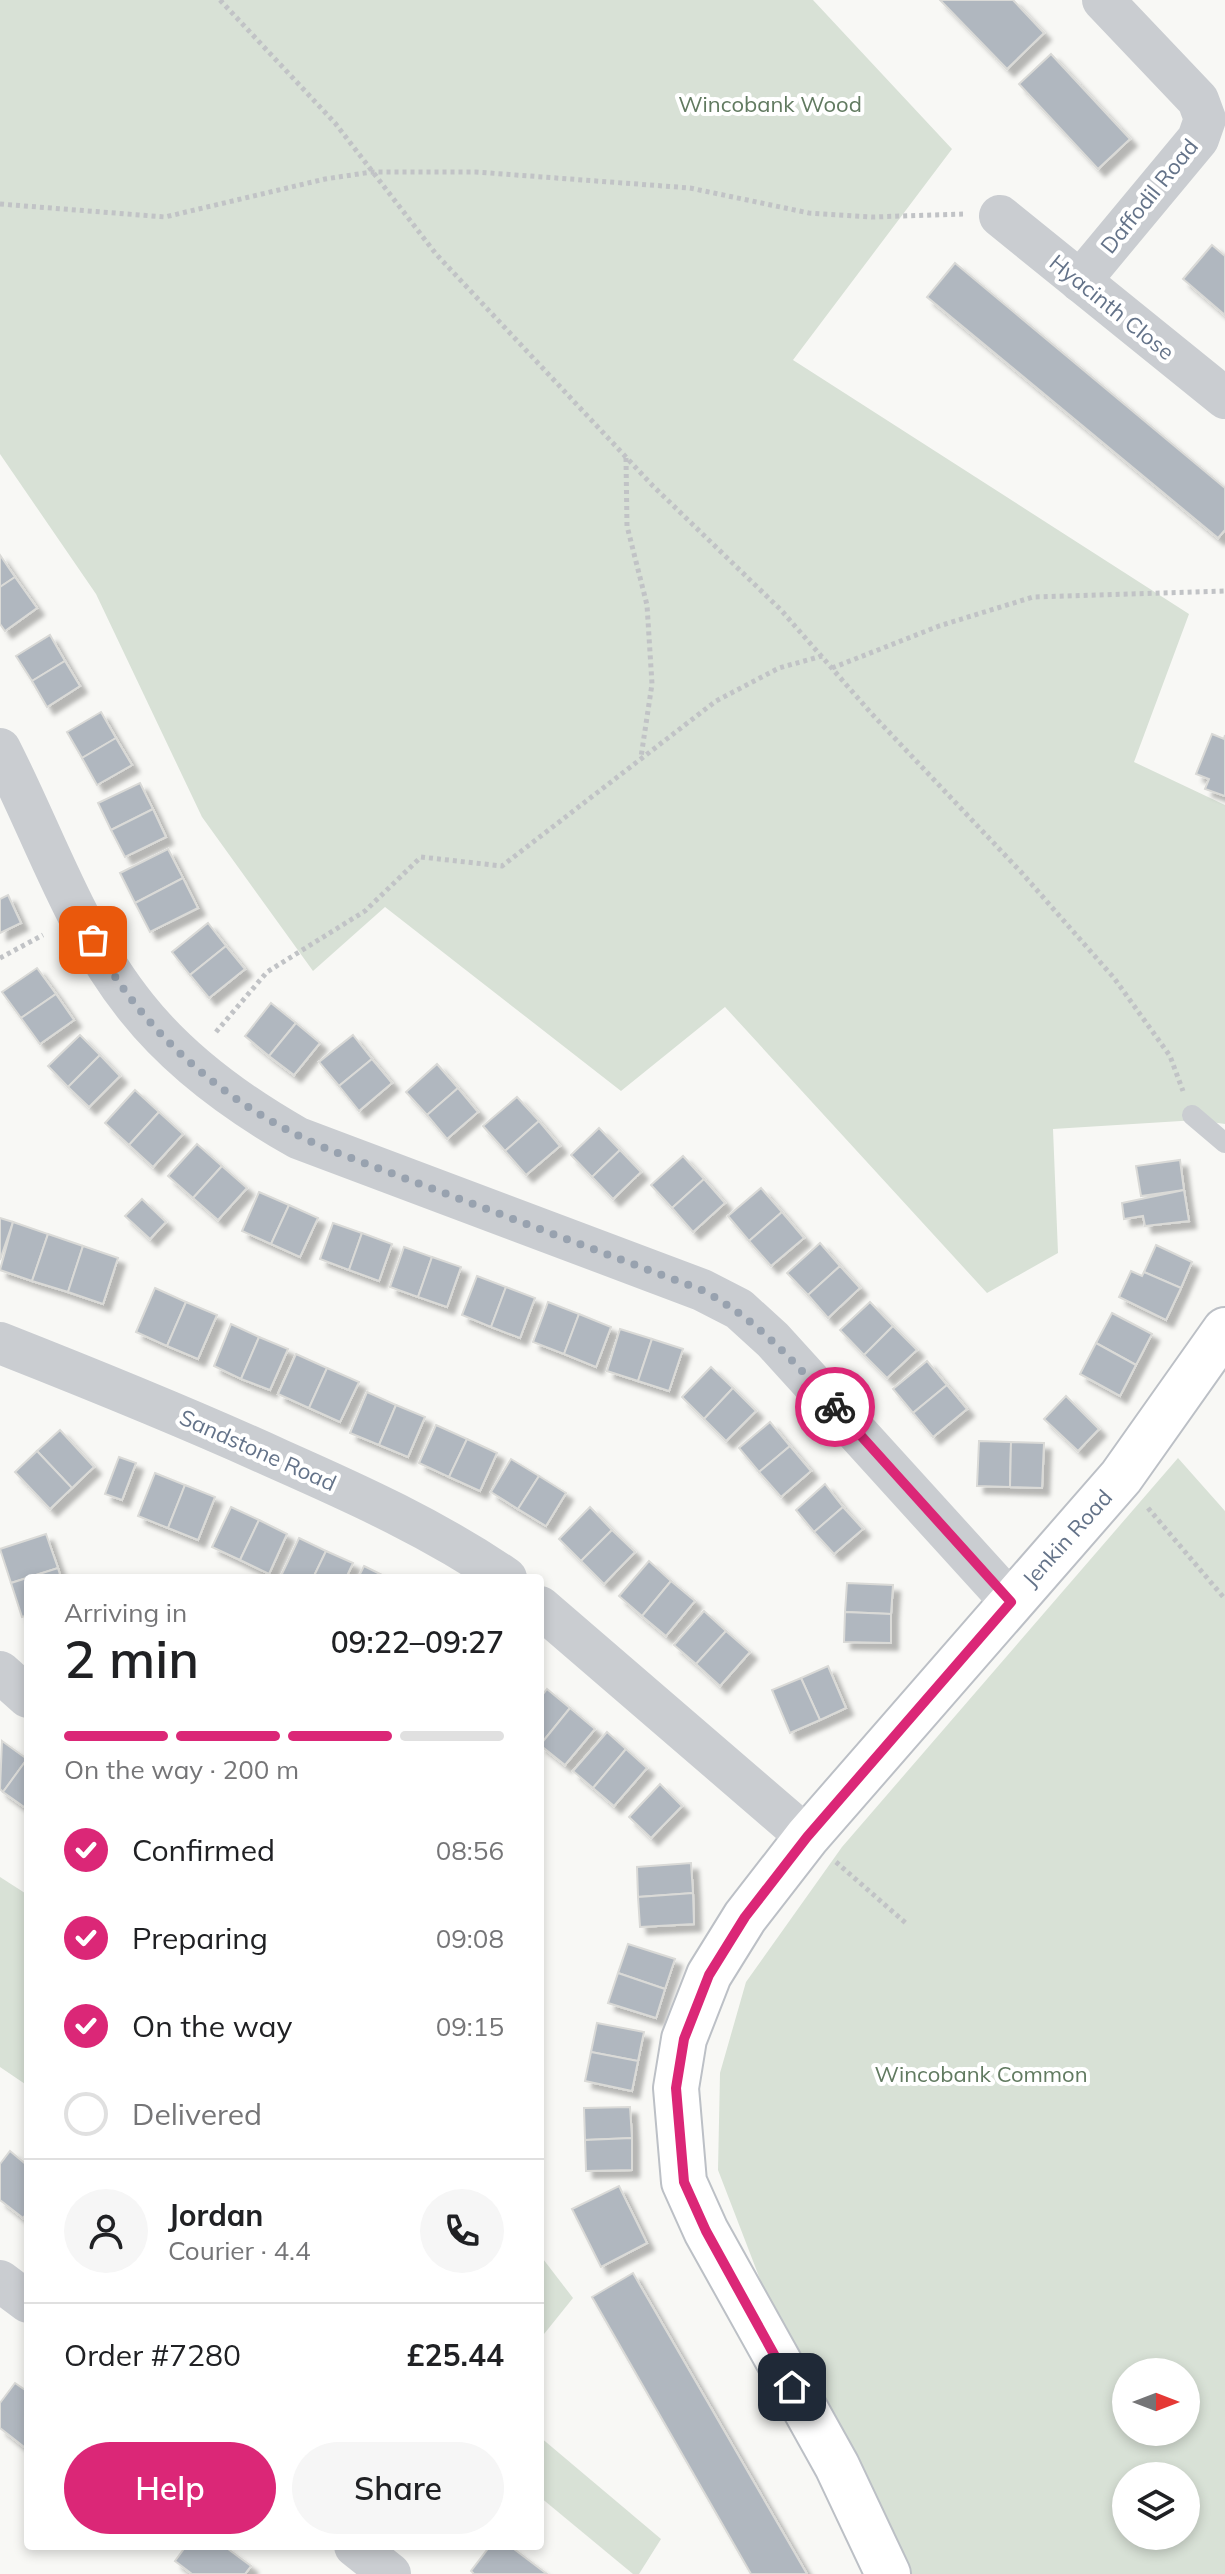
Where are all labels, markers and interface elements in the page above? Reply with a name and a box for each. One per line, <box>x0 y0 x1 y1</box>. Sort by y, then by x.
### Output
park label: Wincobank Wood <box>678 90 862 118</box>
street label: Daffodil Road <box>1094 133 1204 259</box>
street label: Hyacinth Close <box>1044 248 1180 366</box>
pin <box>59 906 127 974</box>
icon: bag <box>71 918 115 962</box>
courier <box>795 1367 875 1447</box>
icon: bike <box>813 1385 857 1429</box>
street label: Sandstone Road <box>175 1403 341 1497</box>
street label: Jenkin Road <box>1016 1484 1118 1592</box>
text: Arriving in <box>64 1596 187 1629</box>
text: 09:22–09:27 <box>331 1623 504 1661</box>
text: 2 min <box>64 1626 199 1691</box>
text: On the way · 200 m <box>64 1753 299 1786</box>
icon: check <box>64 1828 108 1872</box>
text: Confirmed <box>132 1831 275 1869</box>
text: 08:56 <box>436 1834 504 1867</box>
icon: check <box>64 1916 108 1960</box>
text: Preparing <box>132 1919 268 1957</box>
text: 09:08 <box>436 1922 504 1955</box>
icon: check <box>64 2004 108 2048</box>
text: On the way <box>132 2007 292 2045</box>
text: 09:15 <box>436 2010 504 2043</box>
park label: Wincobank Common <box>874 2060 1088 2088</box>
text: Delivered <box>132 2095 262 2133</box>
button: person <box>64 2189 148 2273</box>
button: phone <box>420 2189 504 2273</box>
text: Jordan <box>168 2196 263 2234</box>
text: Courier · 4.4 <box>168 2234 311 2267</box>
text: Order #7280 <box>64 2336 241 2374</box>
text: £25.44 <box>407 2336 504 2374</box>
pin <box>758 2353 826 2421</box>
north arrow <box>1112 2358 1200 2446</box>
map controls <box>1112 2358 1200 2550</box>
icon: home <box>770 2365 814 2409</box>
button: Help <box>64 2442 276 2534</box>
button: Share <box>292 2442 504 2534</box>
button: layers <box>1112 2462 1200 2550</box>

